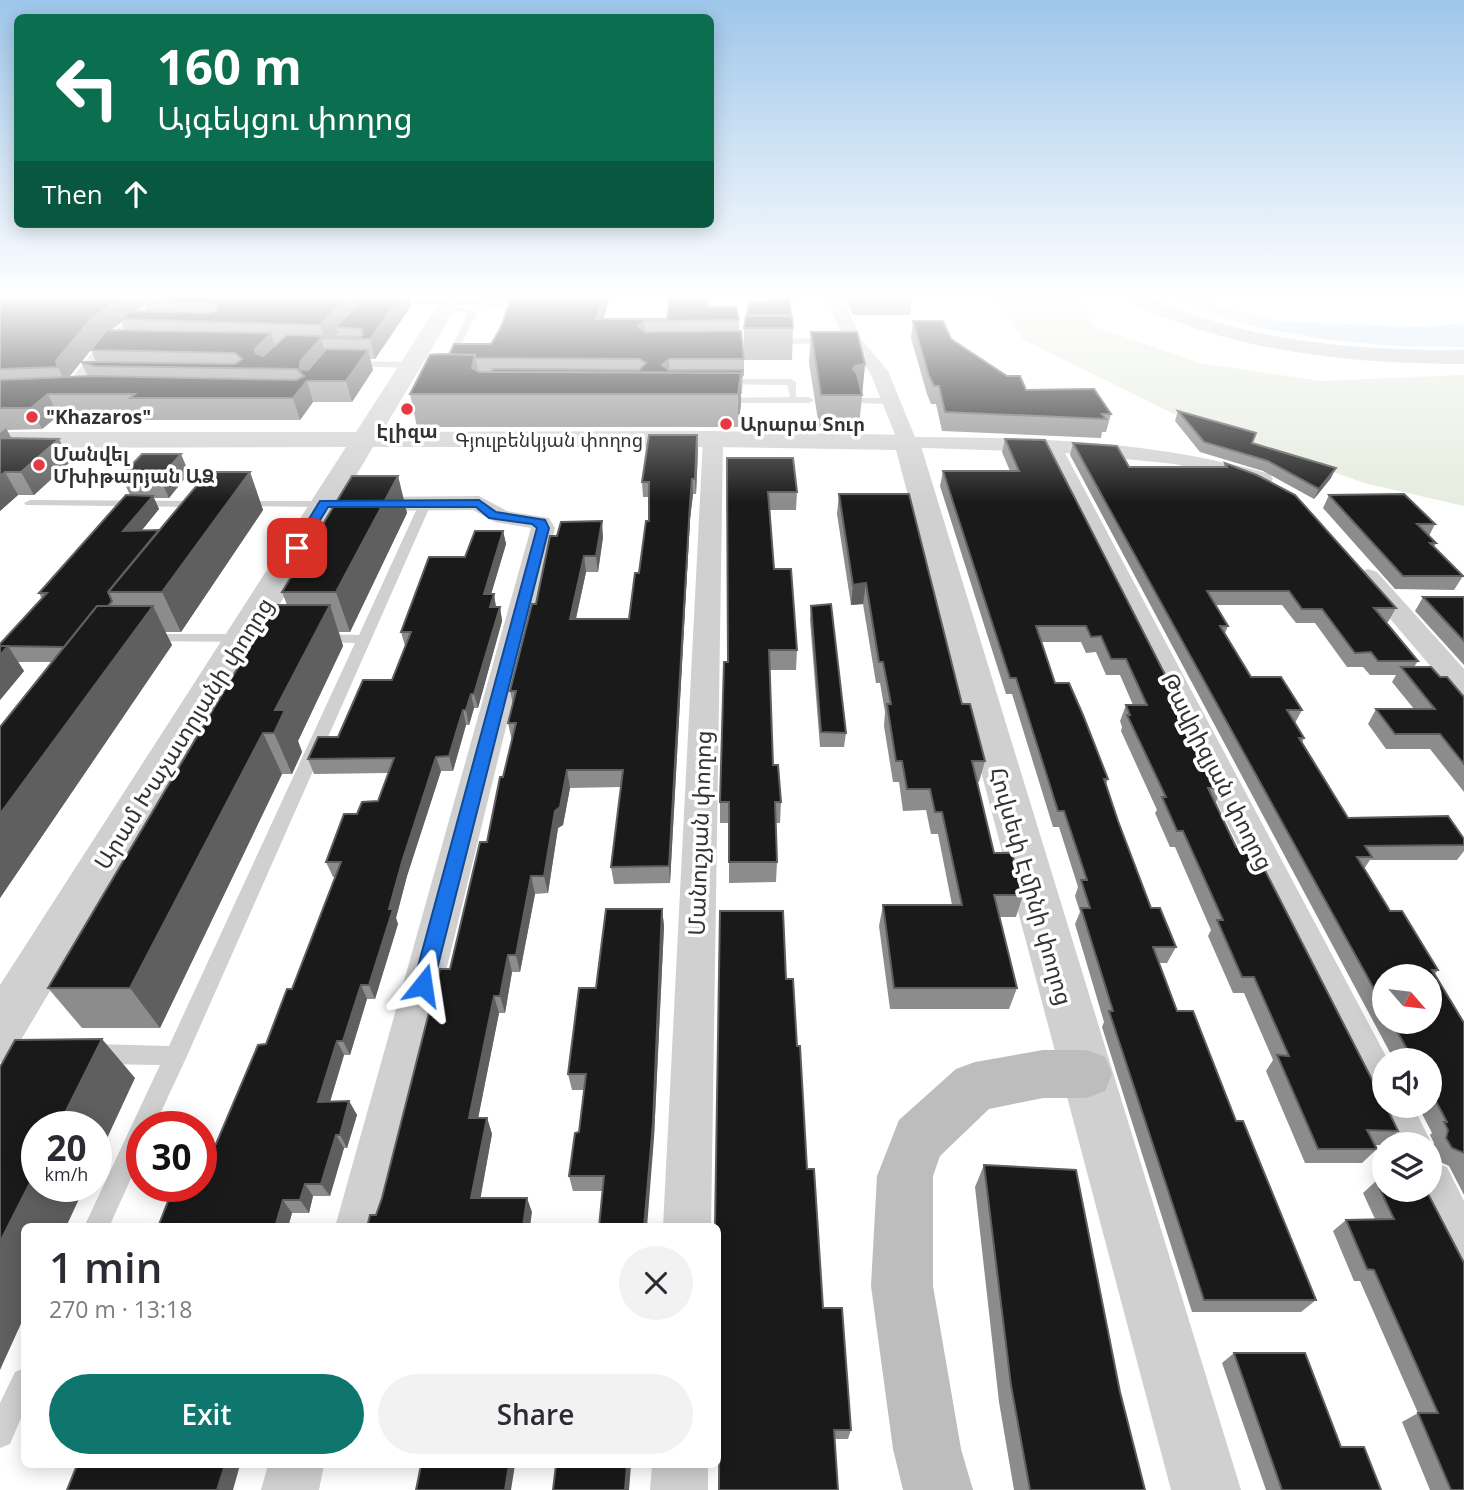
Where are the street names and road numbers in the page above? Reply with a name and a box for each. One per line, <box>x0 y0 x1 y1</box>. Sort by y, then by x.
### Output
street label: Գյուլբենկյան փողոց <box>455 427 643 453</box>
street label: Արամ Խաչատրյանի փողոց <box>86 591 280 875</box>
street label: Թավրիզյան փողոց <box>1154 667 1282 875</box>
street label: Մանուշյան փողոց <box>679 730 719 936</box>
street label: Հովսեփ Էմինի փողոց <box>983 763 1081 1009</box>

